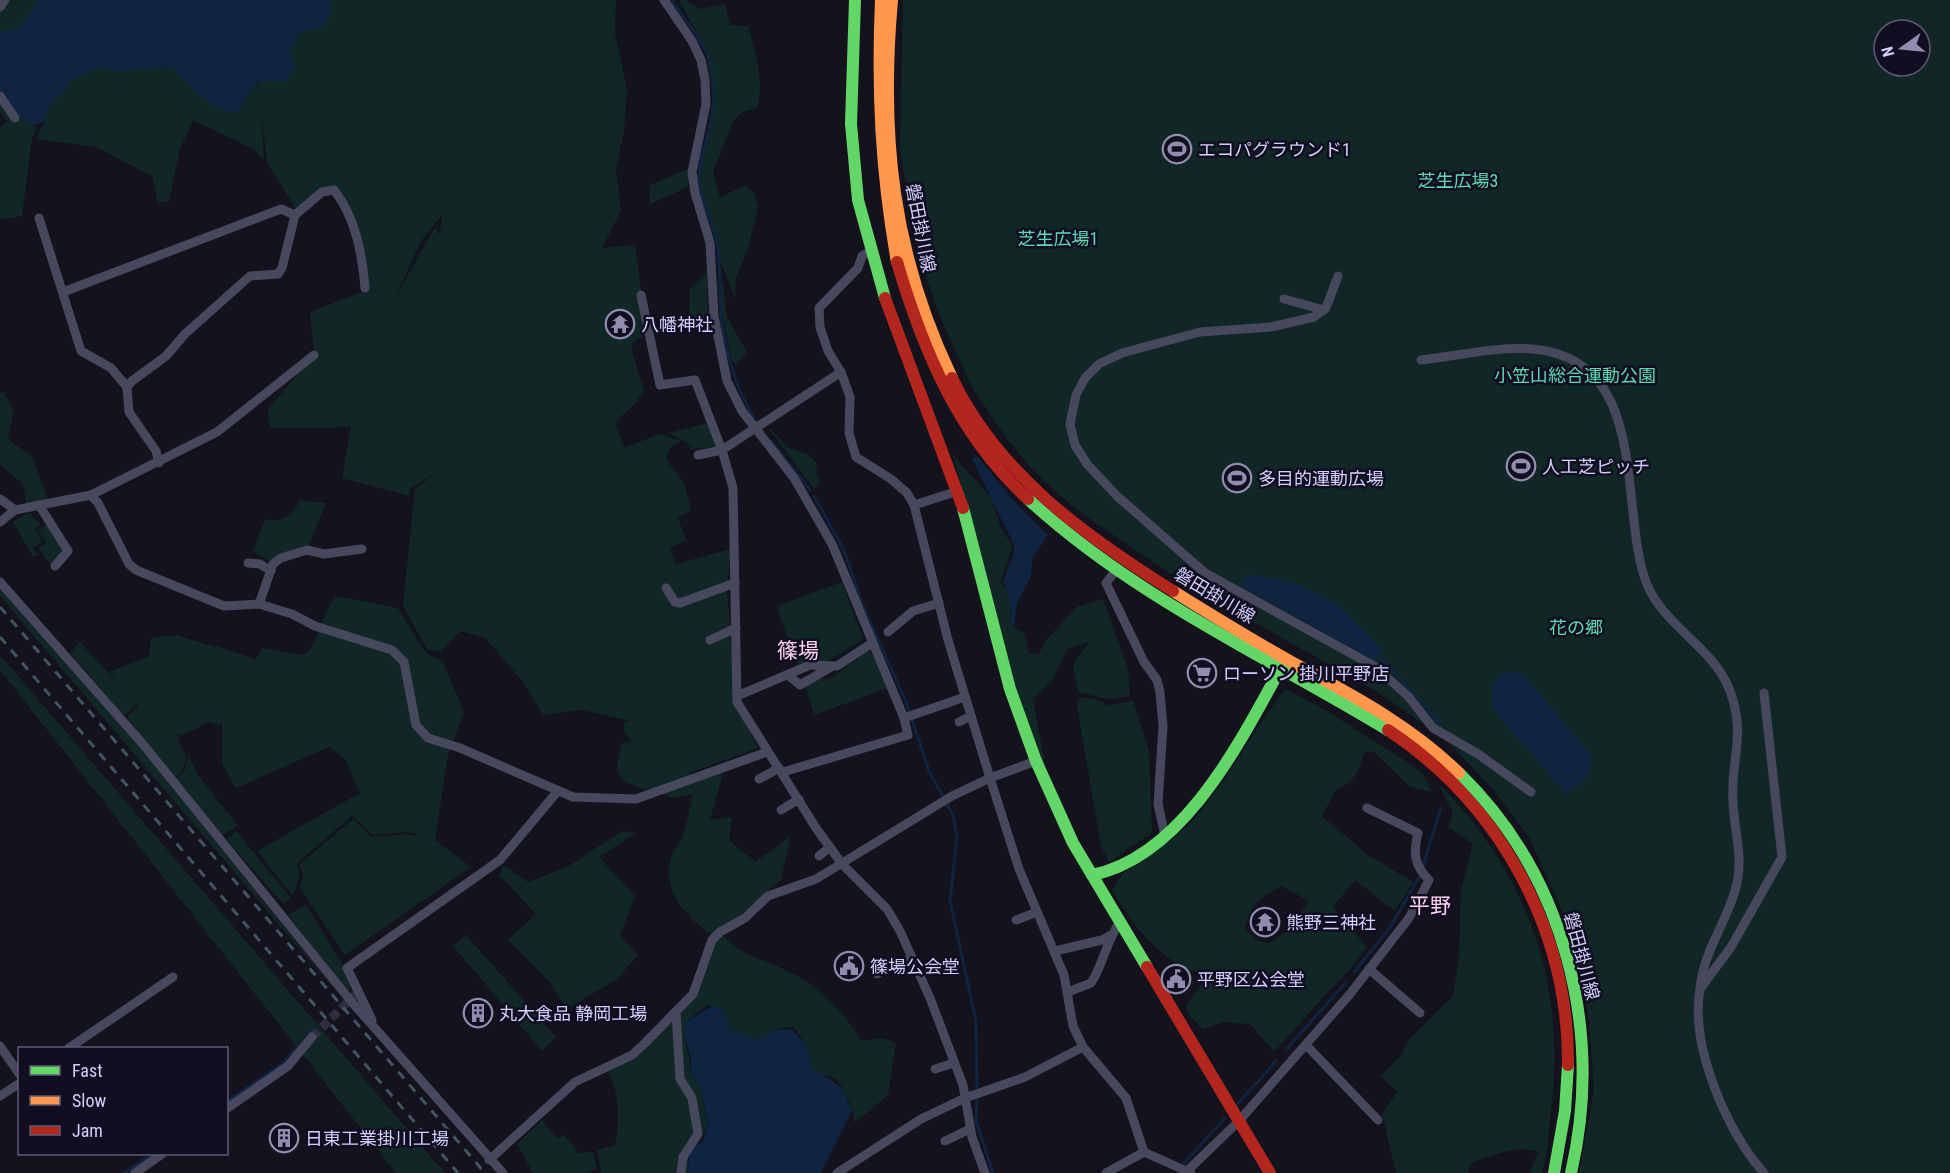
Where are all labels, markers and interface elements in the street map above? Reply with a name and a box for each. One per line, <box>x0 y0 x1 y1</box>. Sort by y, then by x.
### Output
north arrow <box>1872 18 1932 78</box>
text: N <box>1878 45 1898 59</box>
sports icon: エコパグラウンド1 <box>1161 133 1193 165</box>
place label: エコパグラウンド1 <box>1198 139 1351 160</box>
park label: 芝生広場3 <box>1418 170 1498 191</box>
street label: 磐田掛川線 <box>902 182 940 274</box>
park label: 芝生広場1 <box>1018 228 1098 249</box>
temple icon: 八幡神社 <box>604 308 636 340</box>
place label: 八幡神社 <box>641 314 713 335</box>
park label: 小笠山総合運動公園 <box>1494 365 1656 386</box>
sports icon: 人工芝ピッチ <box>1505 450 1537 482</box>
place label: 人工芝ピッチ <box>1542 456 1650 477</box>
sports icon: 多目的運動広場 <box>1221 462 1253 494</box>
place label: 多目的運動広場 <box>1258 468 1384 489</box>
street label: 磐田掛川線 <box>1171 563 1259 627</box>
park label: 花の郷 <box>1549 617 1603 638</box>
district label: 篠場 <box>777 639 819 663</box>
supermarket icon: ローソン 掛川平野店 <box>1186 657 1218 689</box>
place label: ローソン 掛川平野店 <box>1223 663 1389 684</box>
district label: 平野 <box>1409 894 1451 918</box>
temple icon: 熊野三神社 <box>1249 906 1281 938</box>
street label: 磐田掛川線 <box>1560 910 1604 1002</box>
place label: 熊野三神社 <box>1286 912 1376 933</box>
public building icon: 篠場公会堂 <box>833 950 865 982</box>
place label: 篠場公会堂 <box>870 956 960 977</box>
public building icon: 平野区公会堂 <box>1160 963 1192 995</box>
place label: 平野区公会堂 <box>1197 969 1305 990</box>
building icon: 丸大食品 静岡工場 <box>462 997 494 1029</box>
place label: 丸大食品 静岡工場 <box>499 1003 647 1024</box>
legend <box>18 1047 228 1155</box>
text: Fast <box>72 1060 103 1081</box>
text: Slow <box>72 1090 107 1111</box>
text: Jam <box>72 1120 103 1141</box>
building icon: 日東工業掛川工場 <box>268 1122 300 1154</box>
place label: 日東工業掛川工場 <box>305 1128 449 1149</box>

